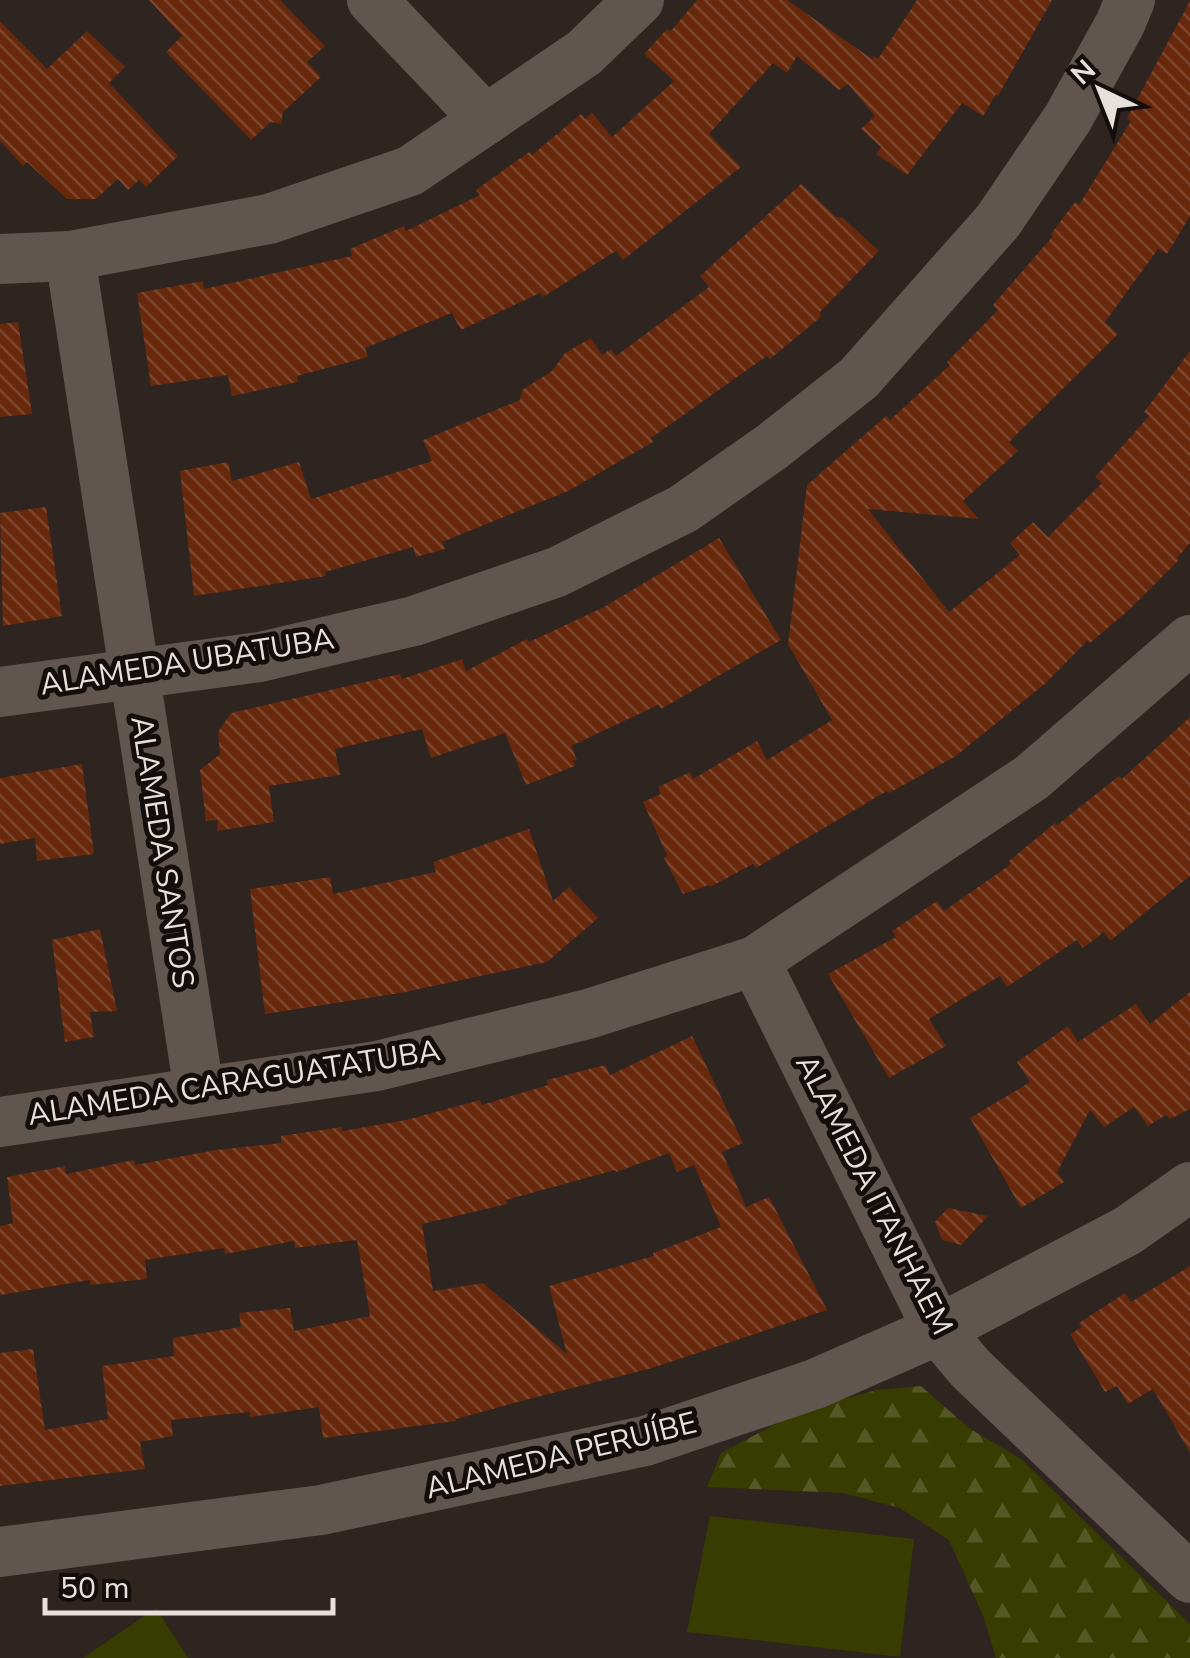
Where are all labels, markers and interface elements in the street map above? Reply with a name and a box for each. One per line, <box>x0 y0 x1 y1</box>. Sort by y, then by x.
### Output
north arrow <box>1050 40 1150 140</box>
text: N <box>1063 51 1104 93</box>
street label: ALAMEDA UBATUBA <box>37 618 337 706</box>
street label: ALAMEDA SANTOS <box>120 713 204 991</box>
street label: ALAMEDA CARAGUATATUBA <box>25 1030 443 1136</box>
street label: ALAMEDA ITANHAEM <box>786 1048 962 1342</box>
street label: ALAMEDA PERUÍBE <box>421 1402 701 1510</box>
scale bar <box>45 1553 332 1615</box>
text: 50 m <box>60 1568 129 1609</box>

